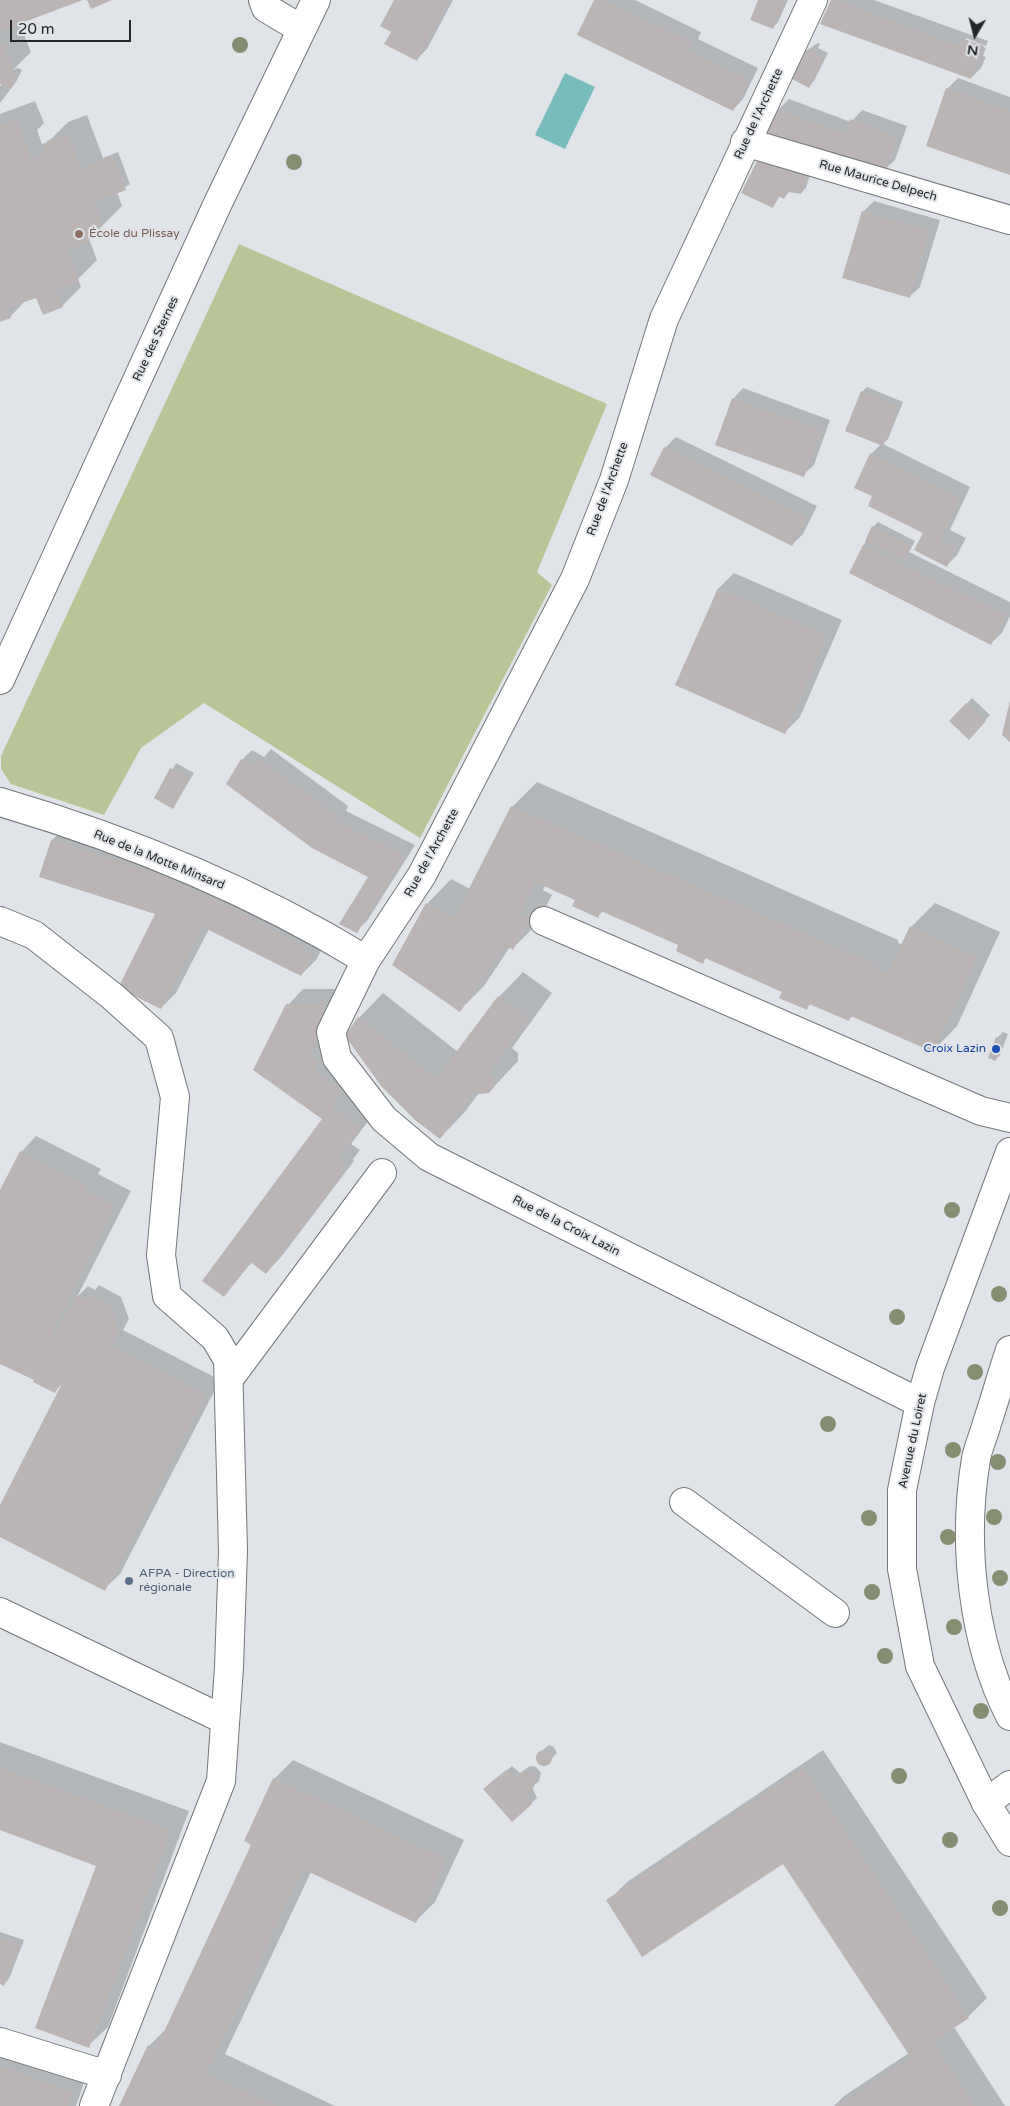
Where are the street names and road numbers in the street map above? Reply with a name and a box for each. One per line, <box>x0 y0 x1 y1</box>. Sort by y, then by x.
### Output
street label: Rue de l'Archette <box>732 66 786 162</box>
street label: Rue Maurice Delpech <box>817 157 939 205</box>
street label: Rue des Sternes <box>130 294 182 384</box>
street label: Rue de l'Archette <box>584 440 632 538</box>
street label: Rue de l'Archette <box>402 806 462 900</box>
street label: Rue de la Motte Minsard <box>91 827 227 893</box>
street label: Rue de la Croix Lazin <box>510 1193 622 1259</box>
street label: Avenue du Loiret <box>896 1392 930 1490</box>

